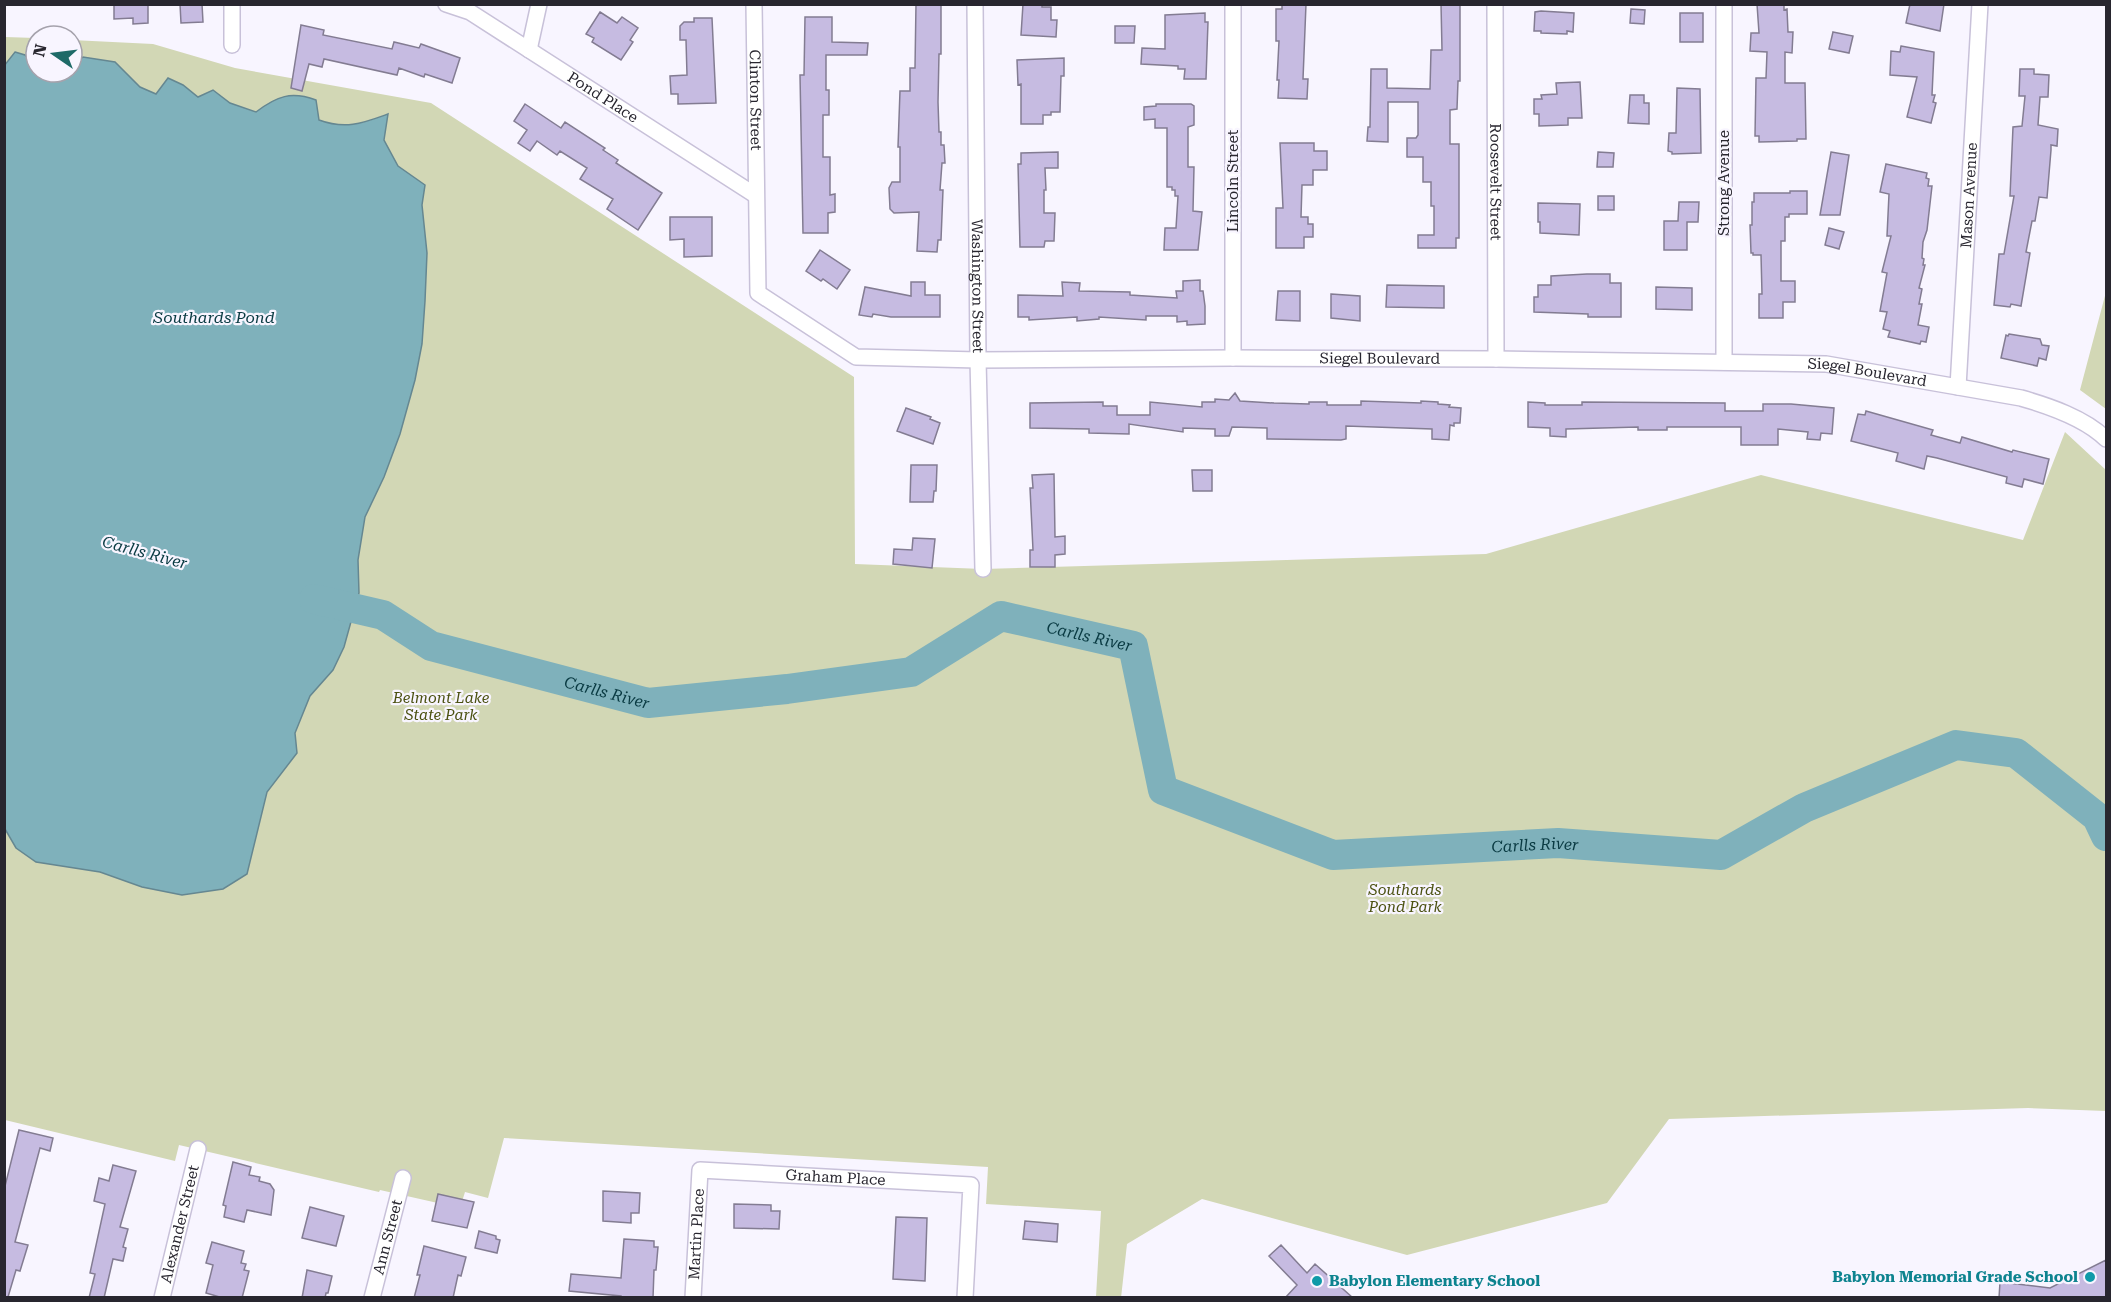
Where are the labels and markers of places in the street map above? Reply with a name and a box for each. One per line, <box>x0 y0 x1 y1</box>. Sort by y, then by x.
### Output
place label: Babylon Memorial Grade School <box>1832 1268 2078 1286</box>
marker: Babylon Memorial Grade School <box>2083 1270 2097 1284</box>
place label: Babylon Elementary School <box>1329 1272 1540 1290</box>
marker: Babylon Elementary School <box>1310 1274 1324 1288</box>

